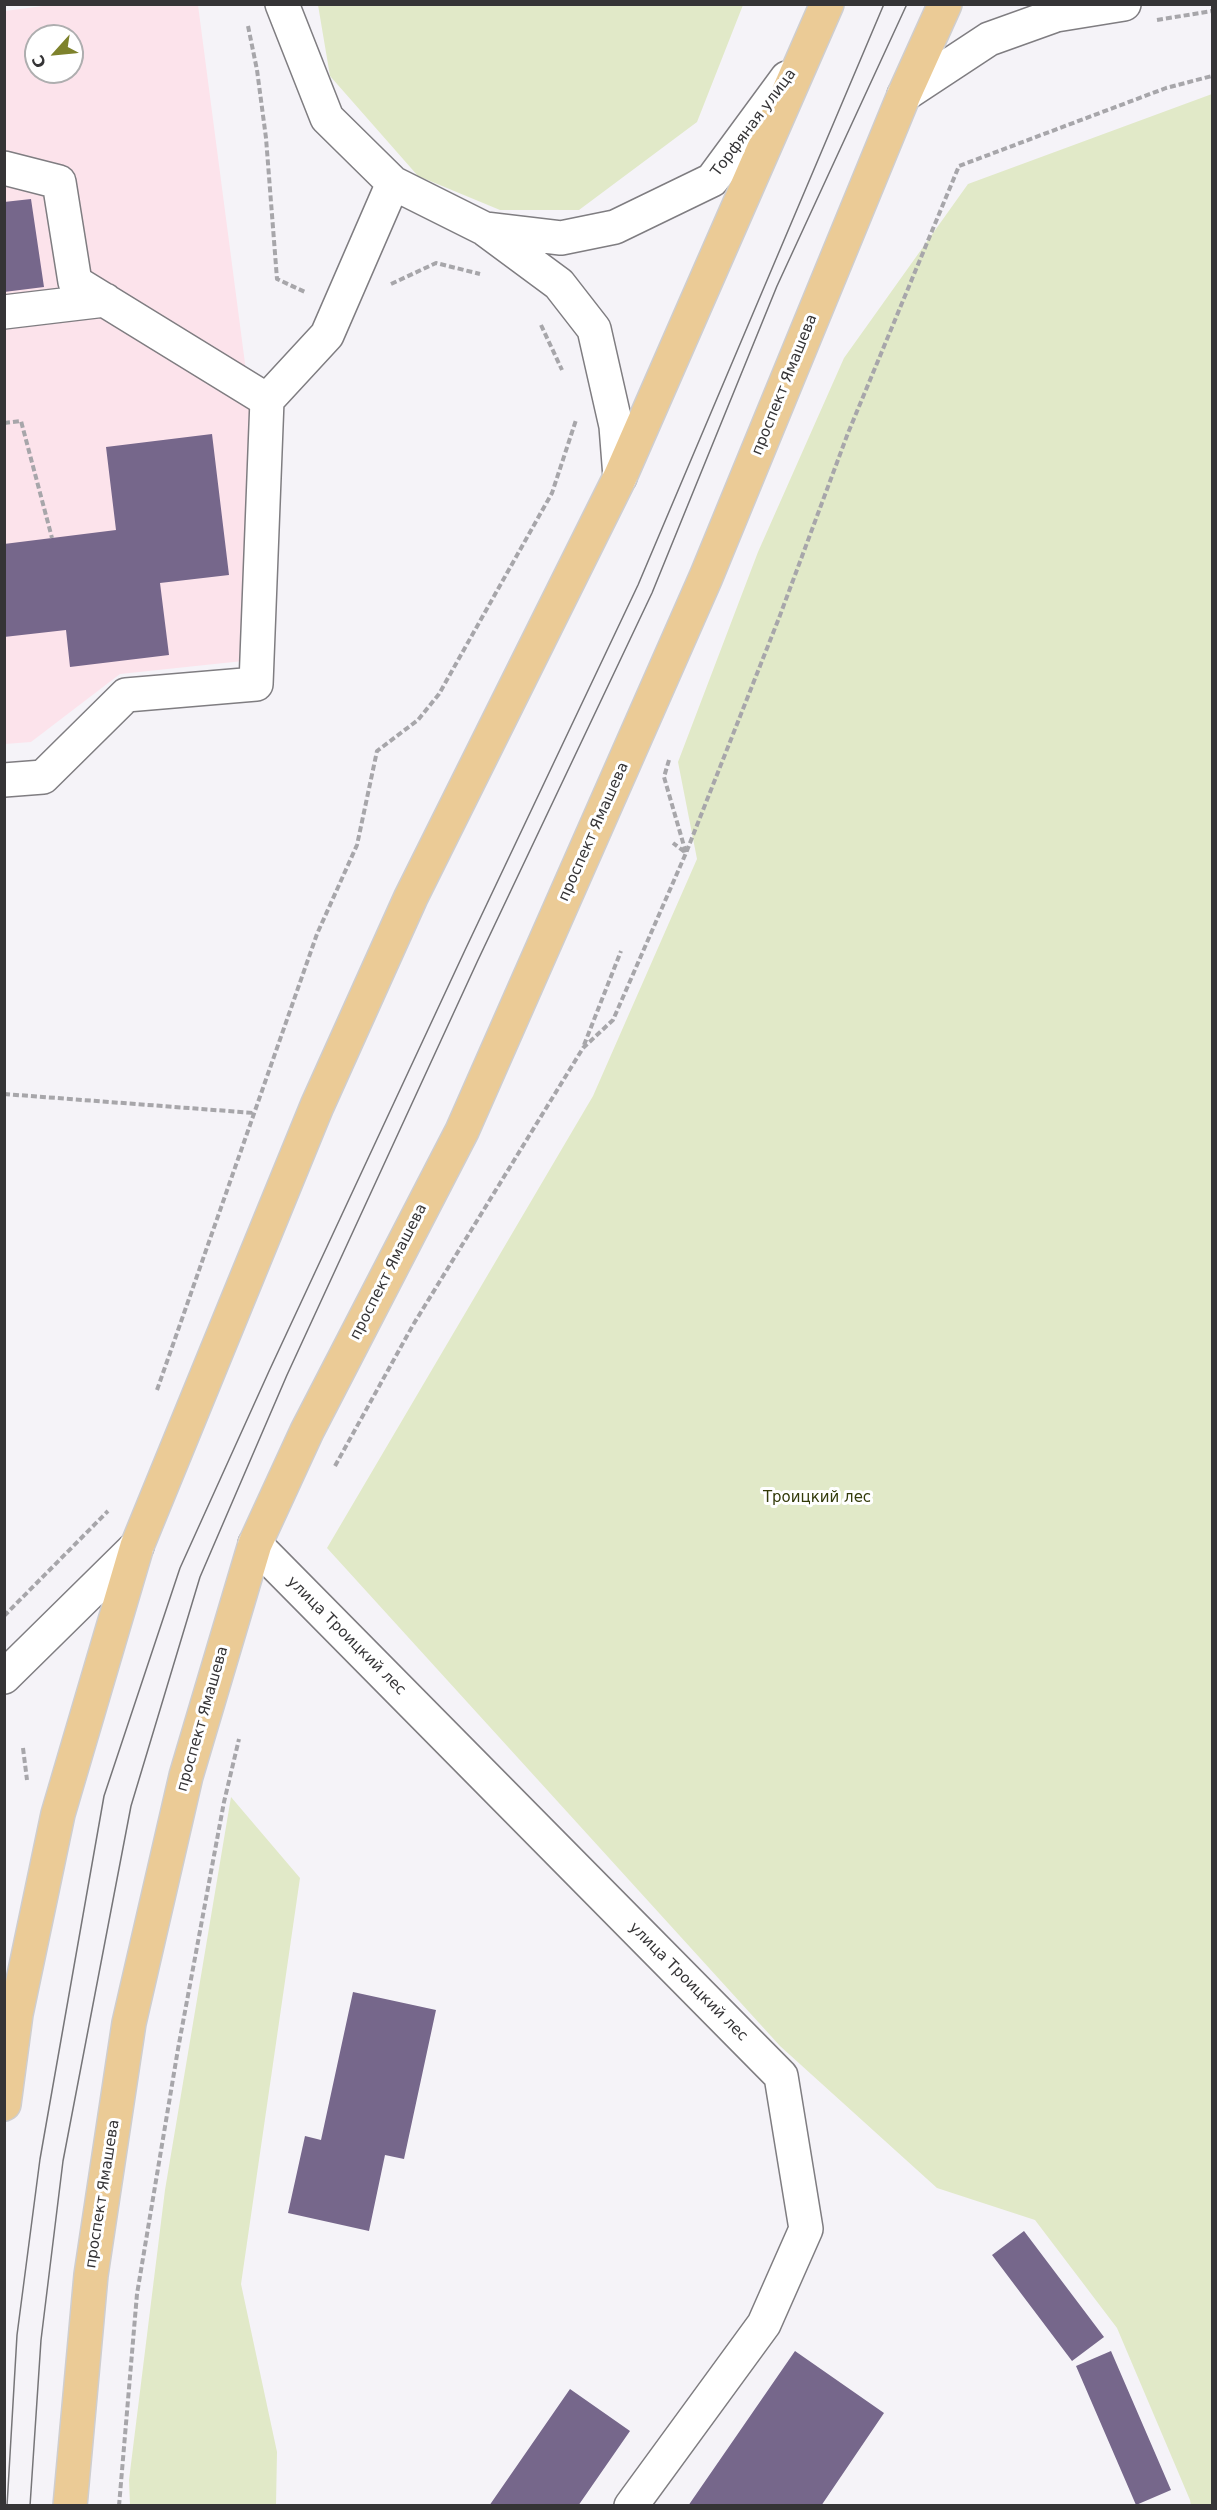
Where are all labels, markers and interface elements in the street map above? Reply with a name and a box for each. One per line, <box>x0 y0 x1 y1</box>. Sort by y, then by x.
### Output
north arrow <box>24 24 84 84</box>
text: С <box>28 52 50 71</box>
street label: Торфяная улица <box>708 66 800 180</box>
street label: проспект Ямашева <box>749 312 821 458</box>
street label: проспект Ямашева <box>555 760 633 904</box>
street label: проспект Ямашева <box>347 1201 431 1343</box>
park label: Троицкий лес <box>763 1489 871 1507</box>
street label: улица Троицкий лес <box>283 1573 409 1699</box>
street label: проспект Ямашева <box>174 1644 232 1794</box>
street label: улица Троицкий лес <box>625 1919 751 2045</box>
street label: проспект Ямашева <box>82 2118 124 2270</box>

